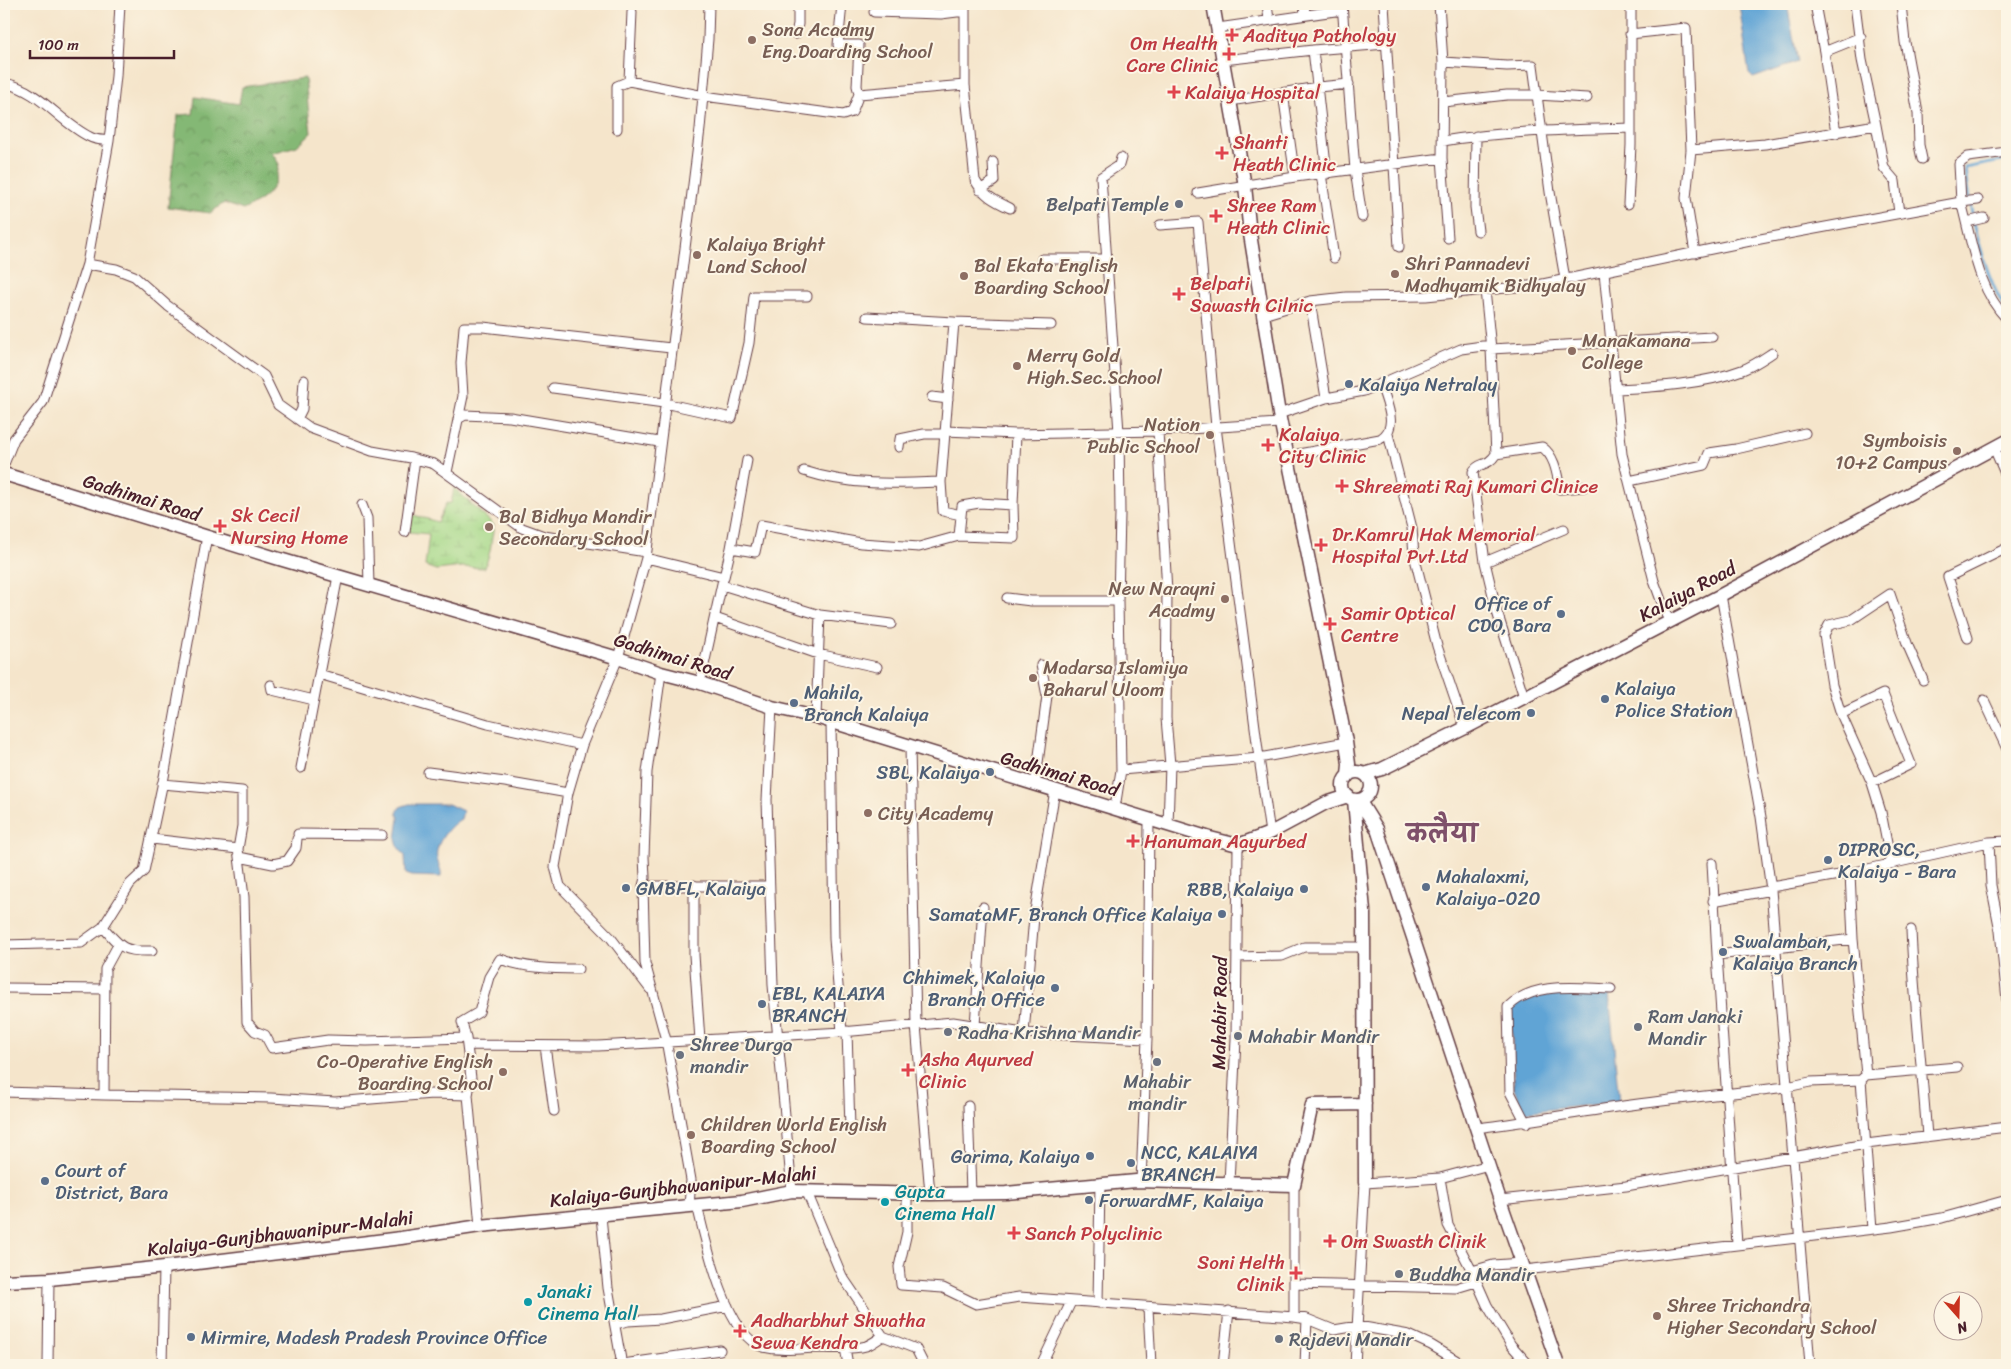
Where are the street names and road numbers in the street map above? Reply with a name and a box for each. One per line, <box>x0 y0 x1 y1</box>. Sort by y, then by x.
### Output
street label: Gadhimai Road <box>79 464 207 532</box>
street label: Kalaiya Road <box>1633 551 1744 631</box>
street label: Gadhimai Road <box>610 623 738 691</box>
street label: Gadhimai Road <box>997 741 1125 807</box>
street label: Mahabir Road <box>1202 954 1237 1070</box>
street label: Kalaiya-Gunjbhawanipur-Malahi <box>548 1156 819 1217</box>
street label: Kalaiya-Gunjbhawanipur-Malahi <box>145 1201 416 1266</box>

